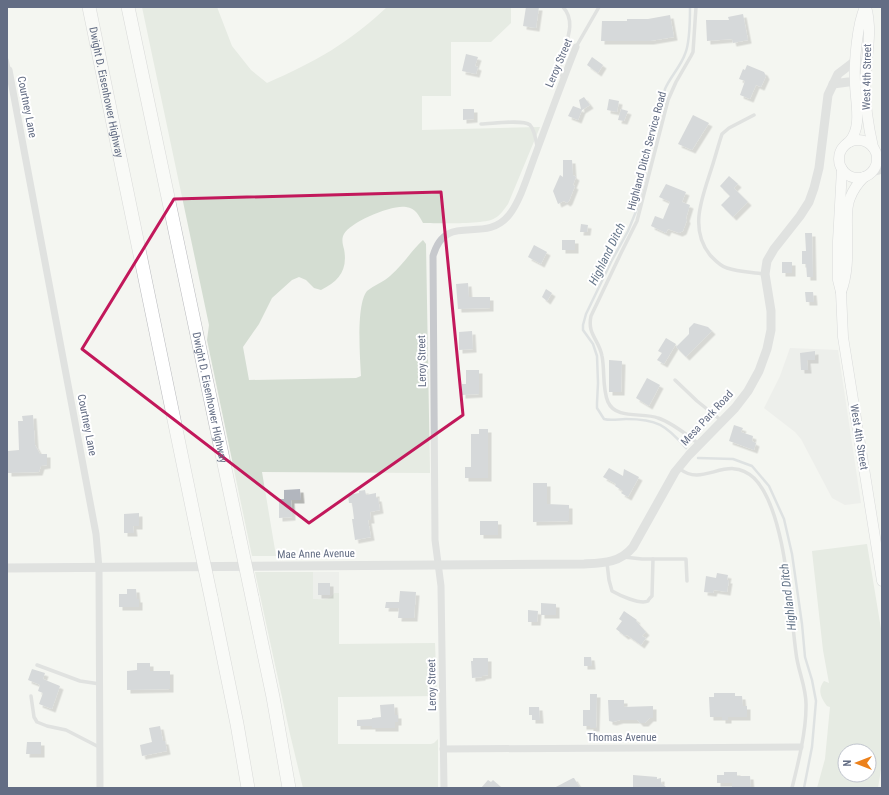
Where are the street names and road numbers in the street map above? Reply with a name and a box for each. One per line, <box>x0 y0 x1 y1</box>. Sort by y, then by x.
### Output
street label: Dwight D. Eisenhower Highway <box>87 26 126 159</box>
street label: Leroy Street <box>543 37 575 89</box>
street label: West 4th Street <box>860 44 874 110</box>
street label: Courtney Lane <box>15 75 39 139</box>
street label: Highland Ditch Service Road <box>625 90 669 212</box>
street label: Dwight D. Eisenhower Highway <box>190 331 230 464</box>
street label: Leroy Street <box>415 335 429 387</box>
street label: Mesa Park Road <box>678 388 736 448</box>
street label: Courtney Lane <box>75 393 99 457</box>
street label: West 4th Street <box>847 403 871 471</box>
street label: Mae Anne Avenue <box>277 547 355 561</box>
street label: Leroy Street <box>425 659 439 711</box>
street label: Thomas Avenue <box>587 731 657 744</box>

